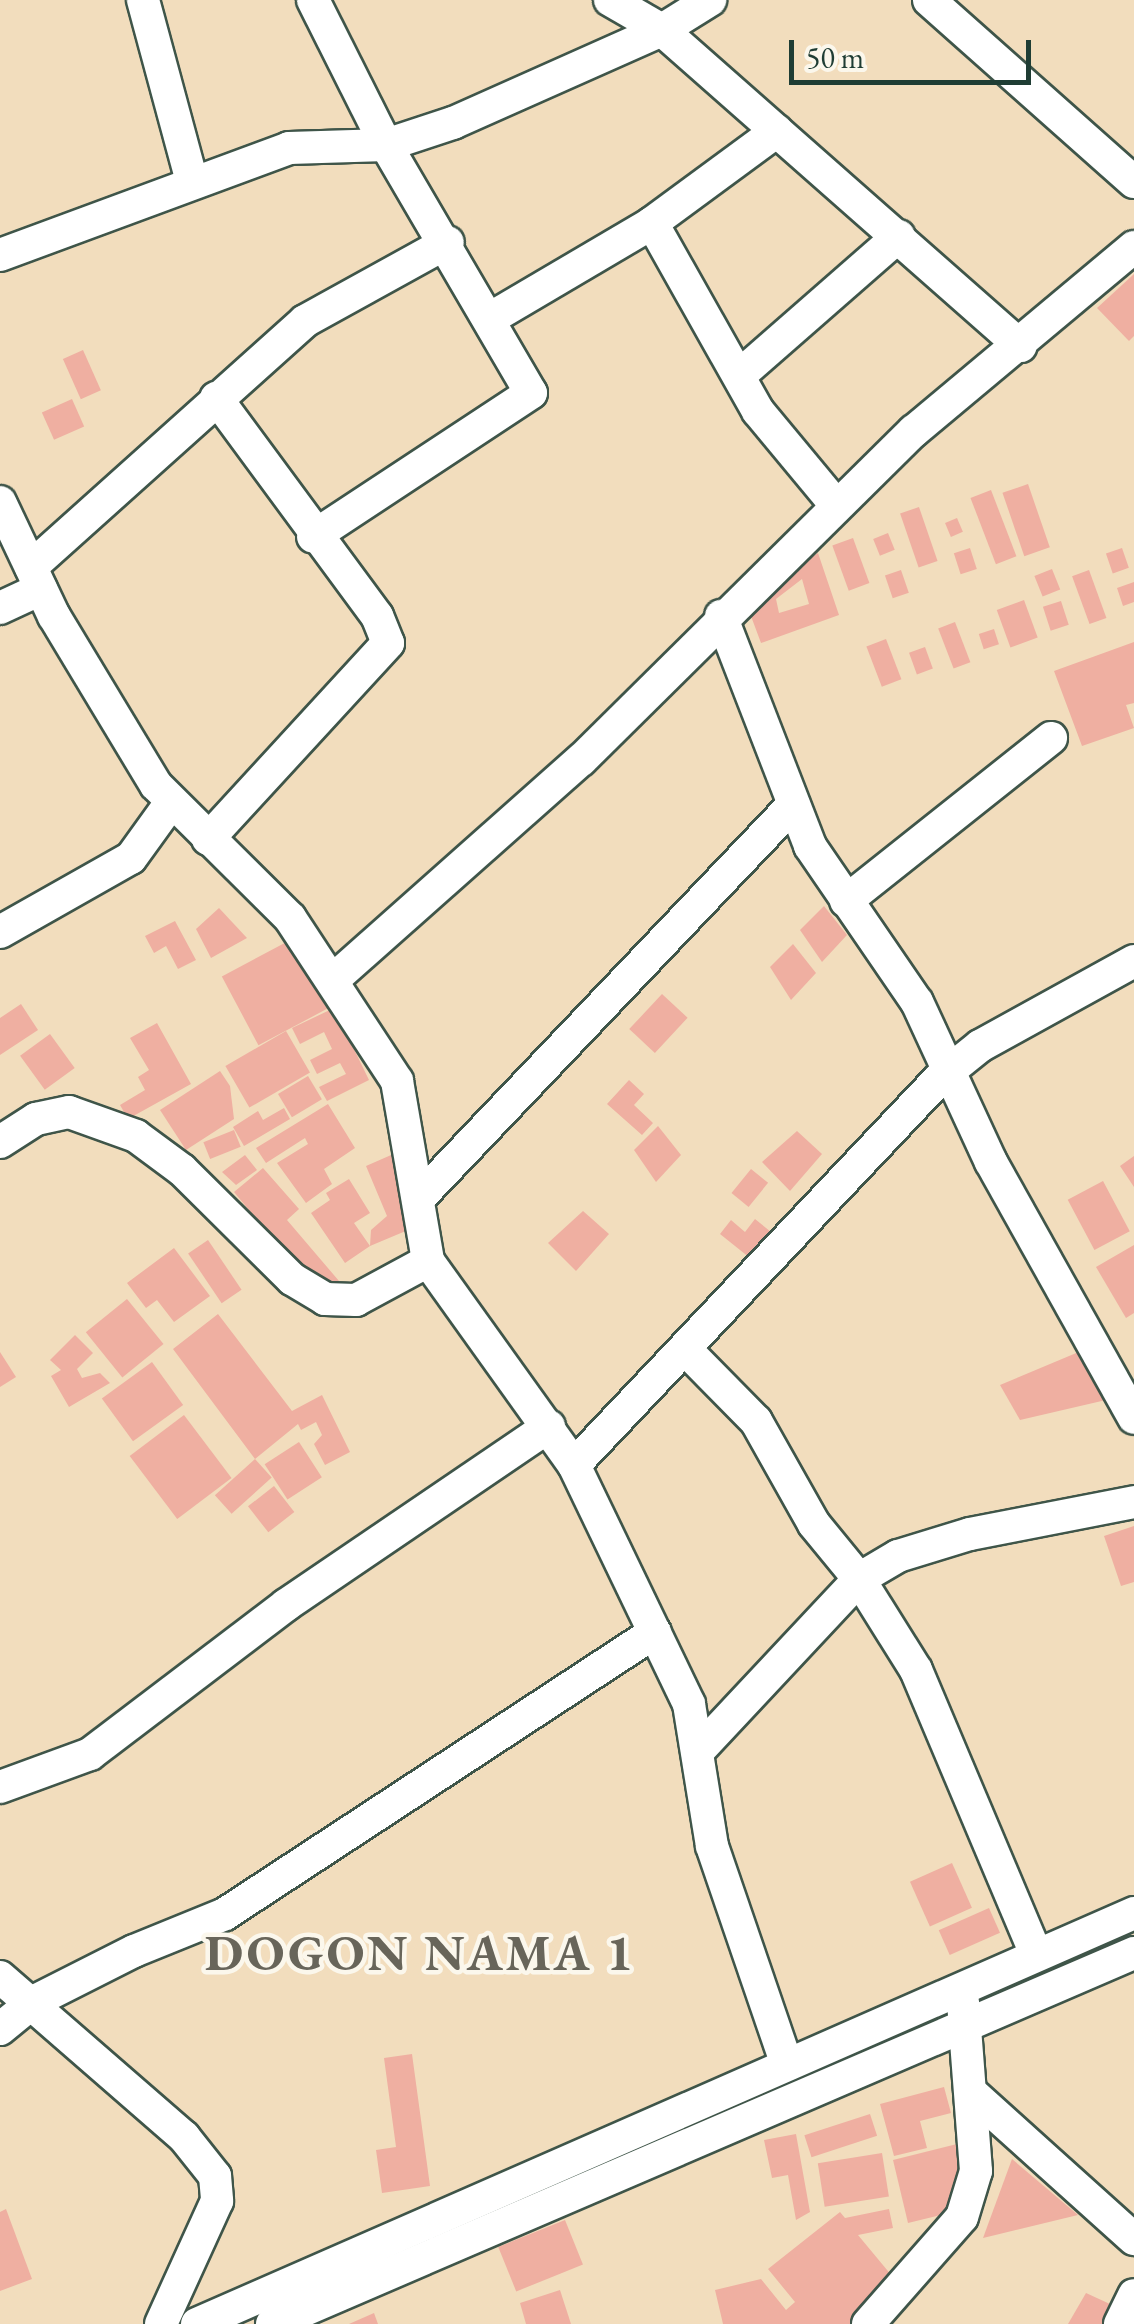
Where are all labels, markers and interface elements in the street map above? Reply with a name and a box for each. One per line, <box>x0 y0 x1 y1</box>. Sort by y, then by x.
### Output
scale bar <box>794 20 1036 82</box>
text: 50 m <box>806 38 864 77</box>
district label: DOGON NAMA 1 <box>205 1923 635 1983</box>

